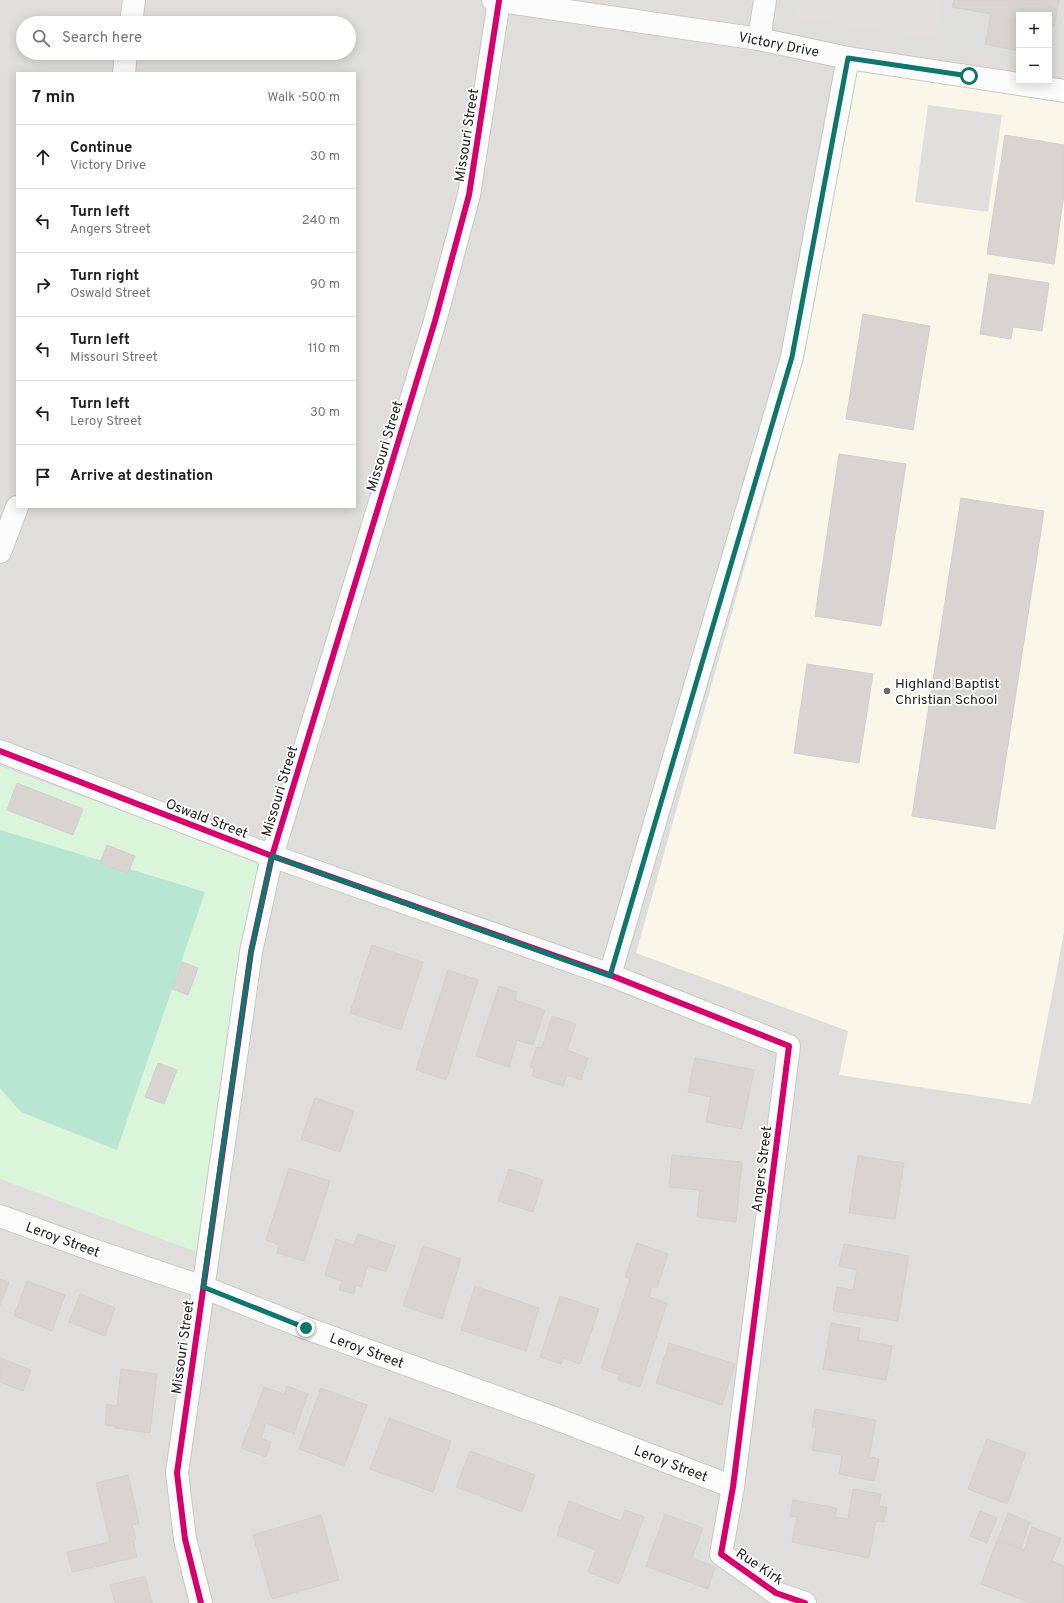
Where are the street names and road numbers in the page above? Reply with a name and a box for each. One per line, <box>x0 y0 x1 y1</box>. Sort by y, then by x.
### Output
street label: Victory Drive <box>737 29 821 62</box>
street label: Missouri Street <box>452 87 483 183</box>
street label: Missouri Street <box>364 399 407 494</box>
street label: Missouri Street <box>259 744 302 839</box>
street label: Oswald Street <box>163 796 250 843</box>
street label: Angers Street <box>749 1125 776 1213</box>
street label: Leroy Street <box>23 1219 102 1262</box>
street label: Missouri Street <box>169 1299 198 1395</box>
street label: Leroy Street <box>327 1330 406 1373</box>
street label: Leroy Street <box>631 1443 710 1486</box>
street label: Rue Kirk <box>732 1545 786 1589</box>

